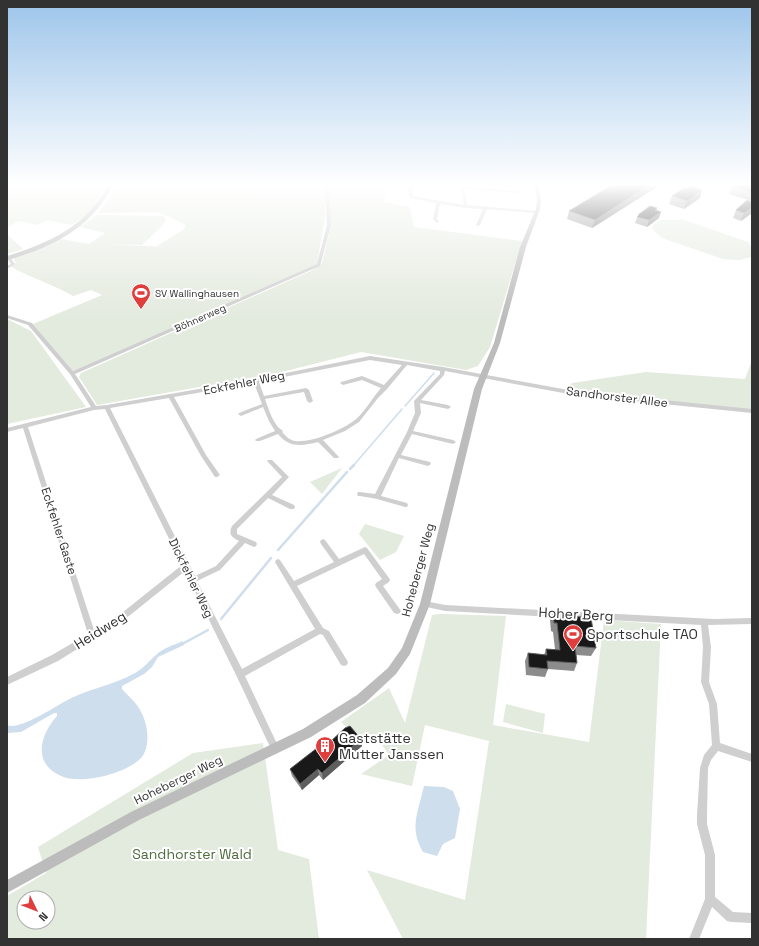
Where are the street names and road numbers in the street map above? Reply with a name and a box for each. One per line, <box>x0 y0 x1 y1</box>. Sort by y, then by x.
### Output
street label: Böhnerweg <box>172 301 228 335</box>
street label: Eckfehler Weg <box>202 367 286 399</box>
street label: Sandhorster Allee <box>565 383 669 411</box>
street label: Eckfehler Gaste <box>37 485 81 577</box>
street label: Hoheberger Weg <box>398 521 438 619</box>
street label: Dickfehler Weg <box>165 536 217 620</box>
street label: Hoher Berg <box>538 603 614 625</box>
street label: Heidweg <box>71 607 129 653</box>
street label: Hoheberger Weg <box>131 752 225 808</box>

